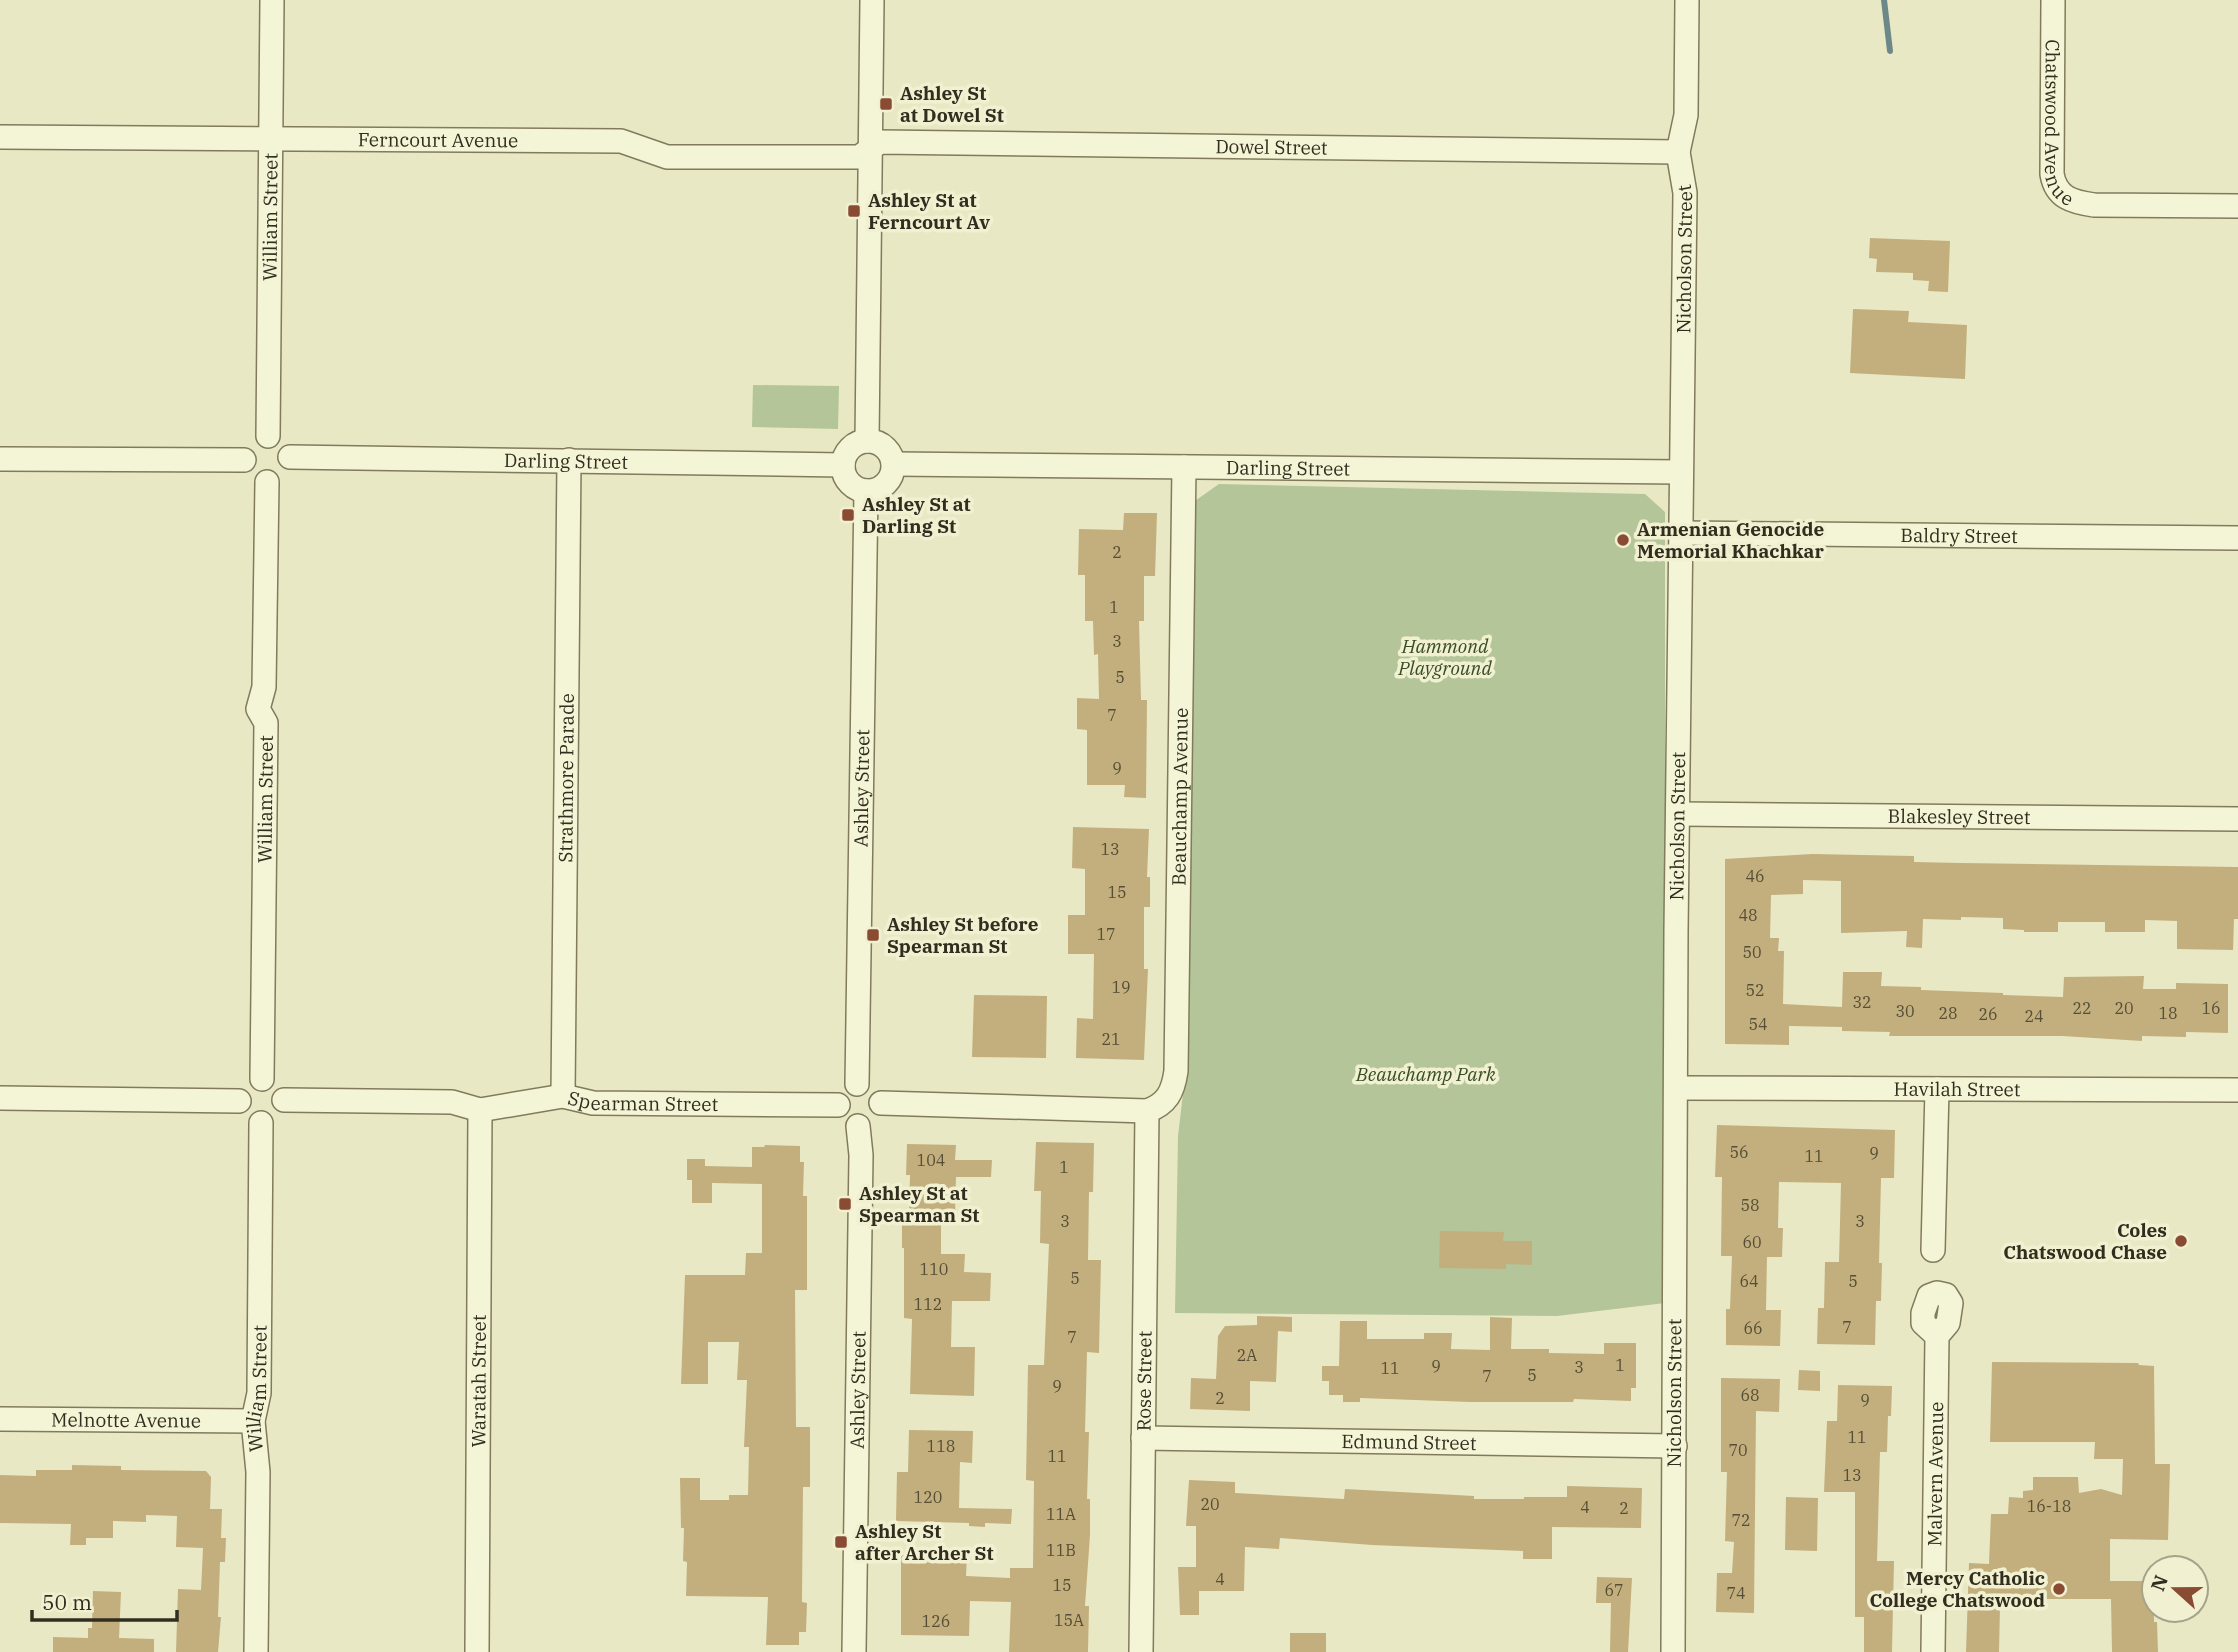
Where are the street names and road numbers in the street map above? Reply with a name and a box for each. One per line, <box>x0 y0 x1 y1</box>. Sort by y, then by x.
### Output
street label: Chatswood Avenue <box>2040 39 2078 211</box>
street label: Ferncourt Avenue <box>358 127 518 152</box>
street label: Dowel Street <box>1215 134 1328 160</box>
street label: William Street <box>257 153 283 281</box>
street label: Nicholson Street <box>1671 182 1697 334</box>
street label: Darling Street <box>504 448 629 474</box>
street label: Darling Street <box>1226 455 1351 481</box>
street label: Baldry Street <box>1900 523 2018 548</box>
street label: Strathmore Parade <box>553 693 579 863</box>
street label: Beauchamp Avenue <box>1166 708 1193 886</box>
street label: Ashley Street <box>849 729 874 847</box>
street label: William Street <box>252 735 278 863</box>
street label: Nicholson Street <box>1664 751 1690 901</box>
street label: Blakesley Street <box>1887 804 2031 829</box>
street label: Havilah Street <box>1893 1077 2021 1101</box>
street label: Spearman Street <box>566 1086 719 1116</box>
street label: Waratah Street <box>466 1314 491 1448</box>
street label: Nicholson Street <box>1662 1318 1686 1467</box>
street label: William Street <box>241 1325 272 1453</box>
street label: Rose Street <box>1131 1330 1157 1431</box>
street label: Ashley Street <box>845 1331 871 1449</box>
street label: Malvern Avenue <box>1922 1402 1948 1546</box>
street label: Melnotte Avenue <box>51 1407 201 1433</box>
street label: Edmund Street <box>1341 1429 1477 1455</box>

